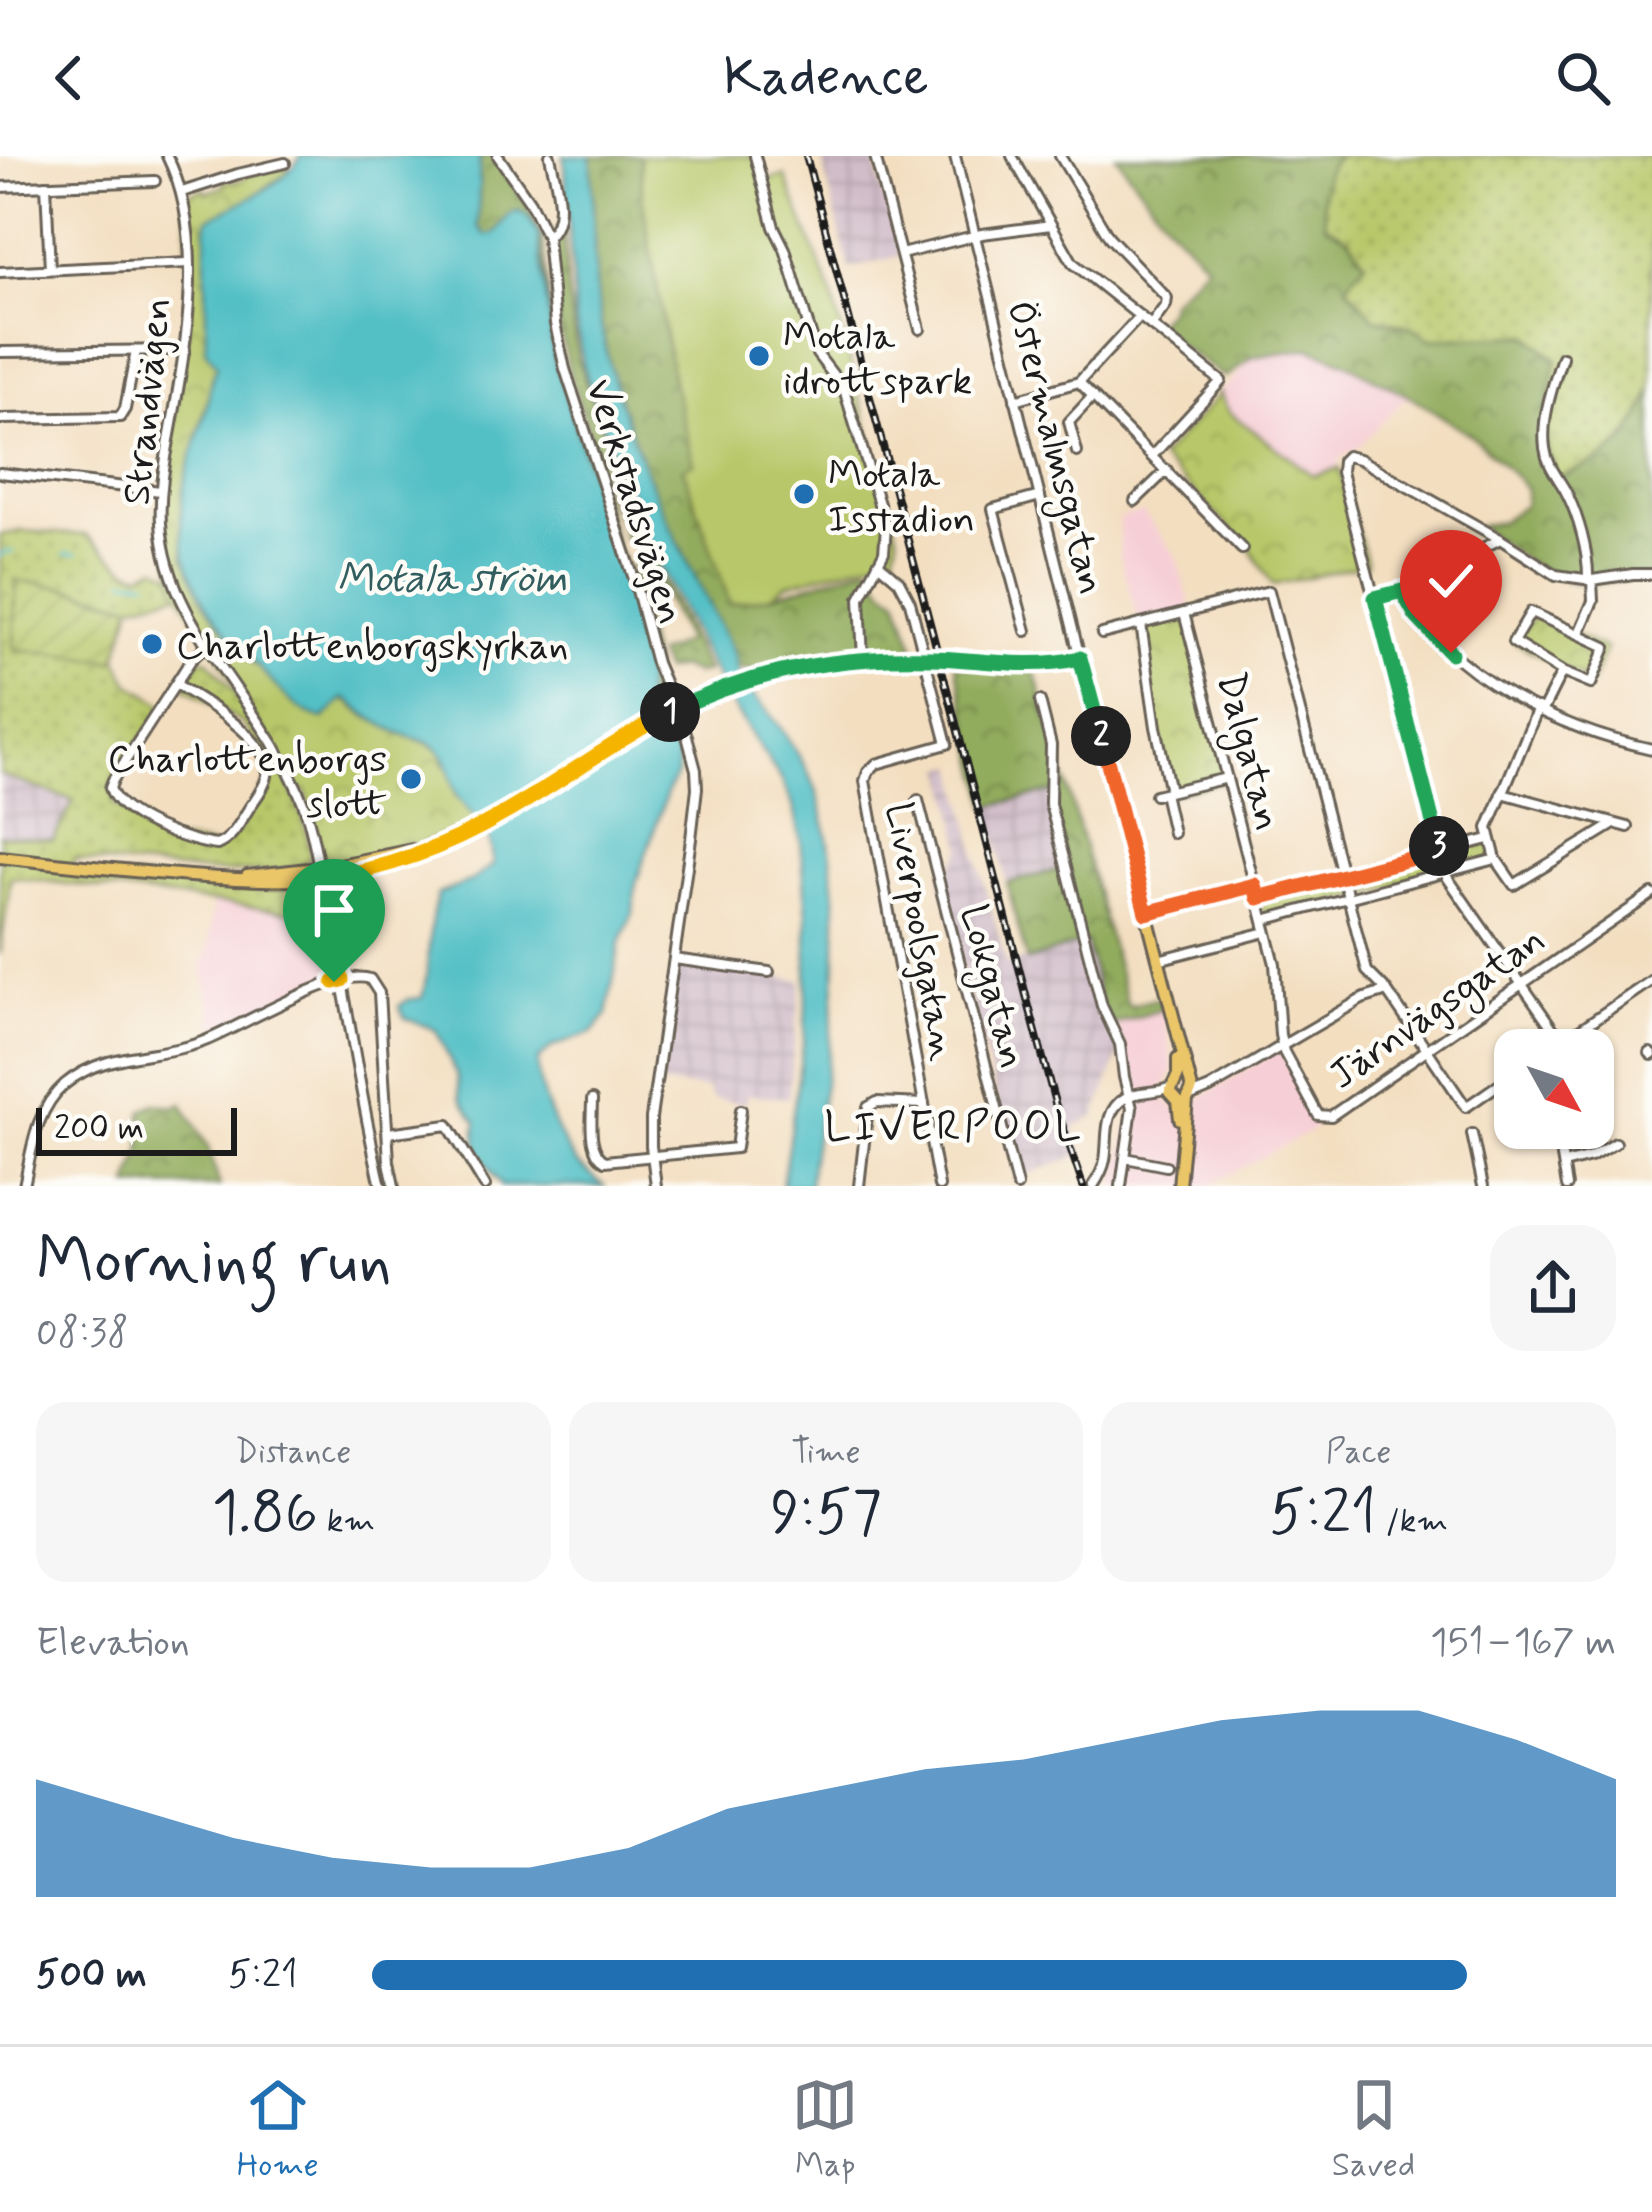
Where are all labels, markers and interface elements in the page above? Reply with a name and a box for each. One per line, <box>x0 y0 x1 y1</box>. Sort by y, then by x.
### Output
text: Kadence <box>723 43 929 114</box>
icon: back <box>36 45 102 111</box>
icon: search <box>1550 45 1616 111</box>
street label: Strandvägen <box>112 295 185 508</box>
street label: Östermalmsgatan <box>991 296 1116 601</box>
place label: Motala idrottspark <box>783 312 972 408</box>
marker: Motala idrottspark <box>746 343 772 369</box>
street label: Verkstadsvägen <box>572 373 695 631</box>
place label: Motala Isstadion <box>828 450 975 546</box>
marker: Motala Isstadion <box>791 481 817 507</box>
pin <box>1400 530 1502 653</box>
icon: check <box>1418 548 1484 614</box>
water label: Motala ström <box>337 552 567 607</box>
place label: Charlottenborgskyrkan <box>176 622 569 673</box>
marker: Charlottenborgskyrkan <box>139 631 165 657</box>
street label: Dalgatan <box>1200 667 1292 837</box>
pin: 1 <box>640 682 700 742</box>
text: 1 <box>663 690 677 734</box>
pin: 2 <box>1071 706 1131 766</box>
text: 2 <box>1093 714 1109 758</box>
place label: Charlottenborgs slott <box>107 735 387 831</box>
marker: Charlottenborgs slott <box>398 766 424 792</box>
street label: Liverpoolsgatan <box>872 799 967 1065</box>
pin: 3 <box>1409 816 1469 876</box>
text: 3 <box>1432 824 1446 868</box>
pin <box>283 859 385 982</box>
icon: arrive <box>301 877 367 943</box>
street label: Lokgatan <box>944 900 1036 1075</box>
street label: Järnvägsgatan <box>1320 916 1558 1105</box>
north arrow <box>1494 1029 1614 1149</box>
map controls <box>1494 1029 1614 1149</box>
district label: LIVERPOOL <box>825 1101 1083 1156</box>
scale bar <box>36 1102 237 1155</box>
text: 200 m <box>54 1107 144 1151</box>
text: Morning run <box>36 1220 392 1306</box>
button: share <box>1490 1225 1616 1351</box>
text: 08:38 <box>36 1308 129 1359</box>
text: Distance <box>235 1431 351 1475</box>
text: Time <box>791 1431 861 1475</box>
text: Pace <box>1326 1431 1392 1475</box>
text: 1.86 <box>212 1475 318 1554</box>
text: 9:57 <box>770 1475 882 1554</box>
text: 5:21 <box>1269 1475 1377 1554</box>
text: km <box>318 1500 375 1544</box>
text: /km <box>1377 1500 1448 1544</box>
text: Elevation <box>36 1618 190 1669</box>
text: 151–167 m <box>1430 1618 1616 1669</box>
text: 500 m <box>36 1950 147 2001</box>
text: 5:21 <box>228 1950 298 2001</box>
tab: Home <box>237 2072 319 2188</box>
tab: Map <box>792 2072 858 2188</box>
tab: Saved <box>1332 2072 1415 2188</box>

